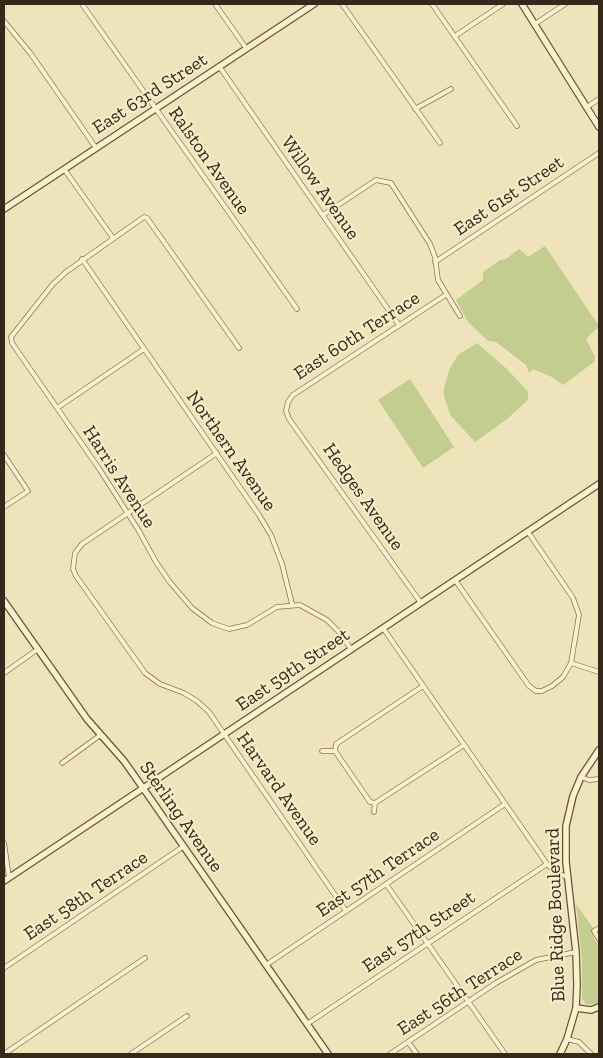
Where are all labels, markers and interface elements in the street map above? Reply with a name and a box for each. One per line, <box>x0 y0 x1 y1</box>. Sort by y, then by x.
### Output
street label: East 63rd Street <box>88 48 212 140</box>
street label: Ralston Avenue <box>163 103 255 219</box>
street label: Willow Avenue <box>276 132 364 244</box>
street label: East 61st Street <box>450 151 568 241</box>
street label: East 60th Terrace <box>290 287 424 385</box>
street label: Northern Avenue <box>181 387 281 515</box>
street label: Harris Avenue <box>77 422 161 532</box>
street label: Hedges Avenue <box>318 439 408 555</box>
street label: East 59th Street <box>232 624 354 716</box>
street label: Harvard Avenue <box>231 728 327 850</box>
street label: Sterling Avenue <box>134 757 228 877</box>
street label: East 57th Terrace <box>312 824 444 922</box>
street label: Blue Ridge Boulevard <box>542 828 570 1002</box>
street label: East 58th Terrace <box>20 846 152 946</box>
street label: East 57th Street <box>358 886 480 978</box>
street label: East 56th Terrace <box>393 943 527 1041</box>

